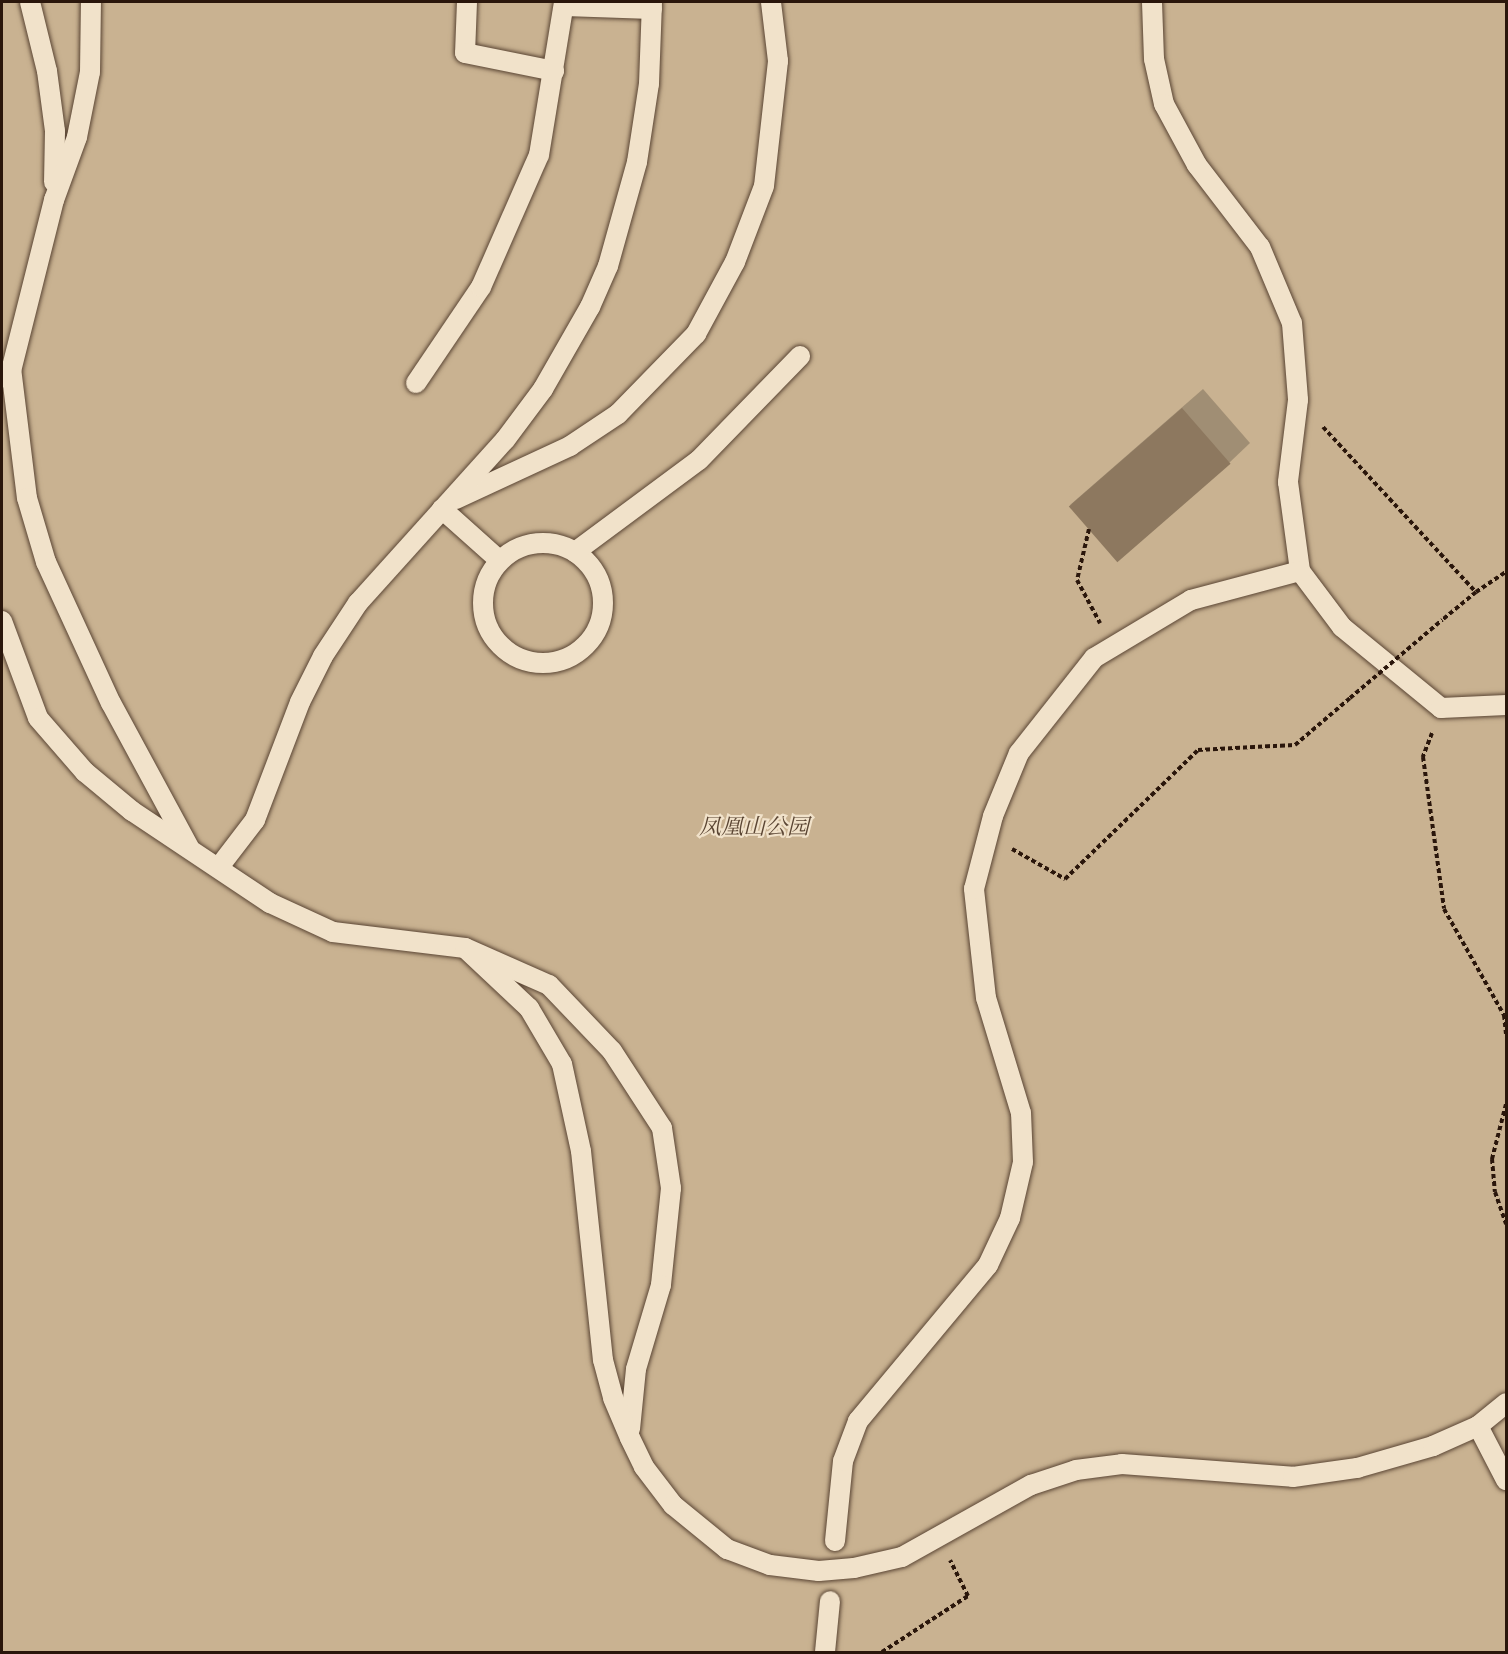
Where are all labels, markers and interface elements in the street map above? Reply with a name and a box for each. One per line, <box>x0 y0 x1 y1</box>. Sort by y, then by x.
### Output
park label: 凤凰山公园 <box>699 814 809 840</box>

